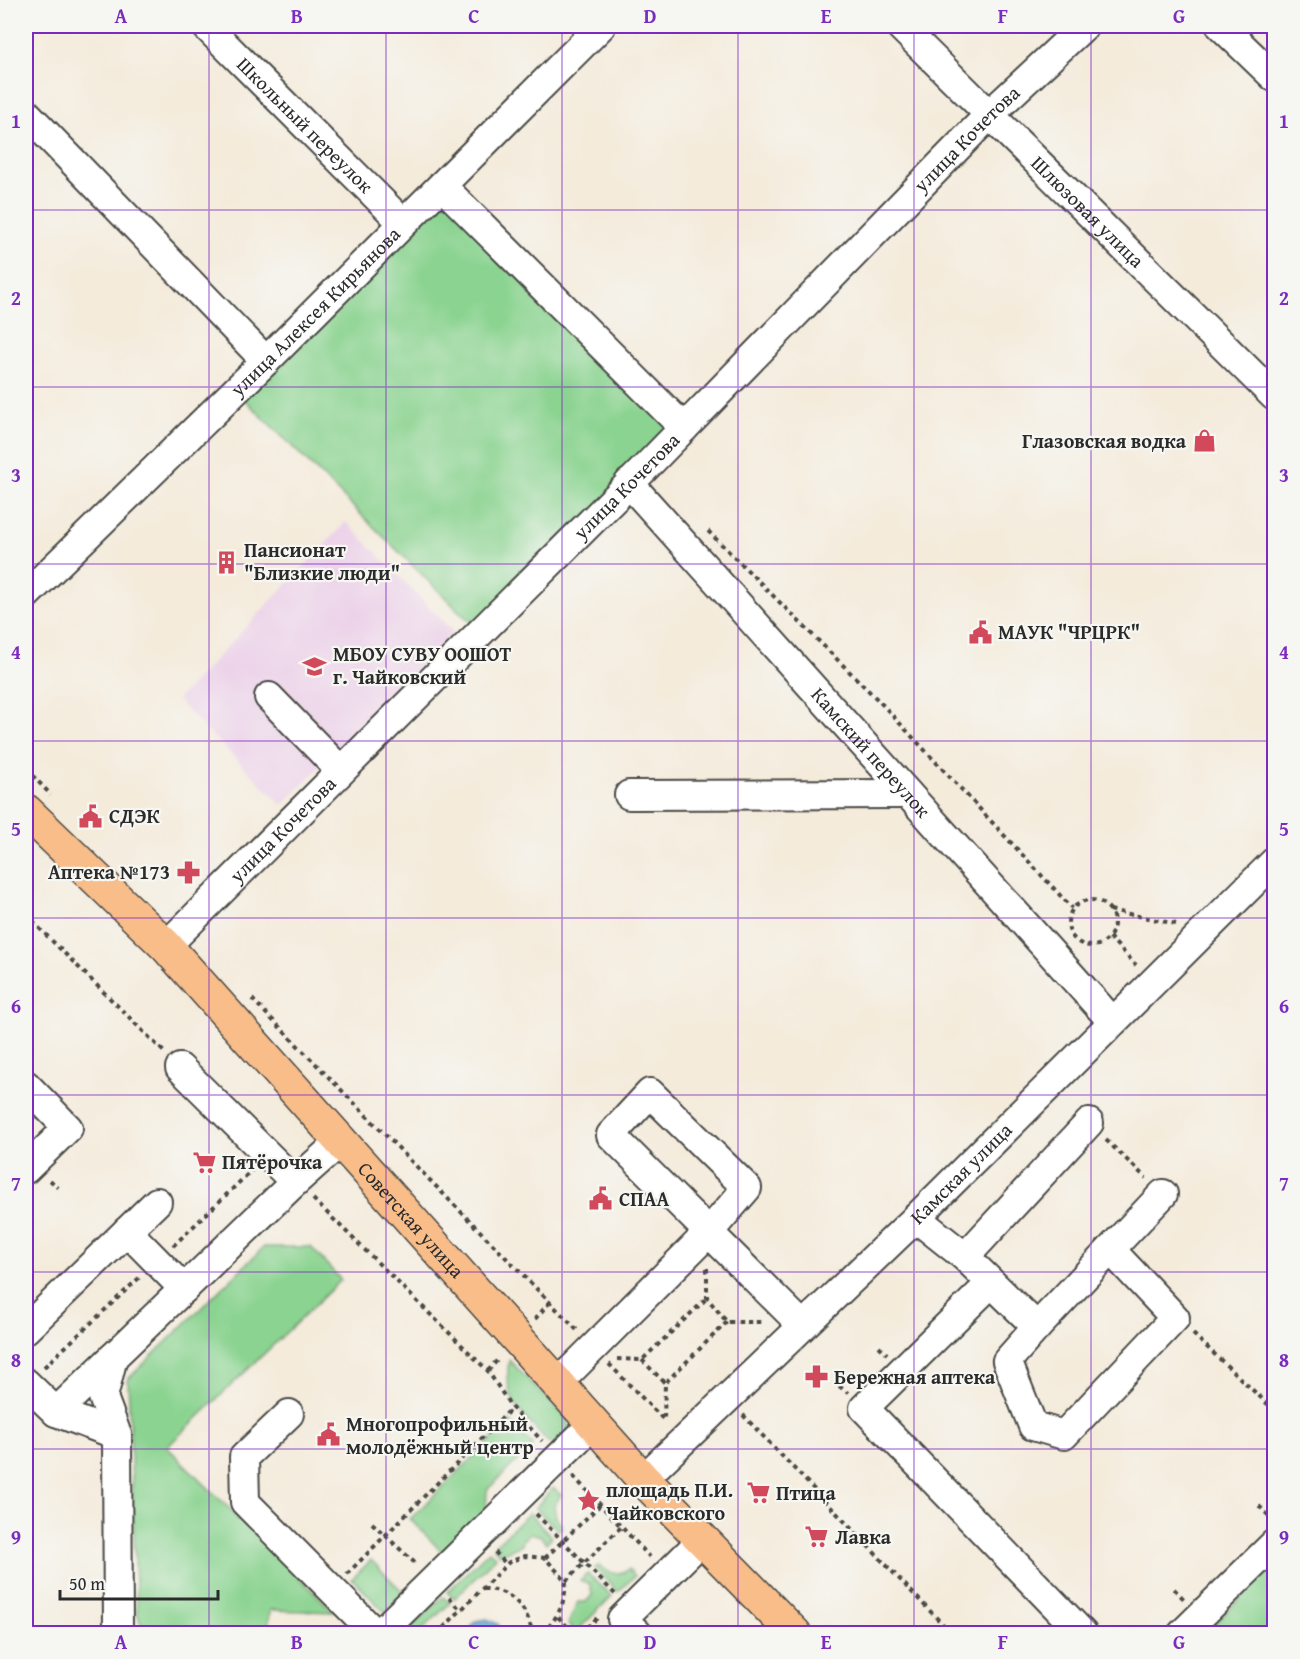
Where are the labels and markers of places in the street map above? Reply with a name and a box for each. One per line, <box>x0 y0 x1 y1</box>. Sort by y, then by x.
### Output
place label: Глазовская водка <box>1022 426 1187 455</box>
shop icon: Глазовская водка <box>1191 428 1217 454</box>
place label: Пансионат "Близкие люди" <box>244 535 400 587</box>
building icon: Пансионат "Близкие люди" <box>213 549 239 575</box>
place label: МАУК "ЧРЦРК" <box>998 617 1140 646</box>
public building icon: МАУК "ЧРЦРК" <box>967 619 993 645</box>
place label: МБОУ СУВУ ООШОТ г. Чайковский <box>333 639 512 691</box>
school or university icon: МБОУ СУВУ ООШОТ г. Чайковский <box>302 653 328 679</box>
place label: СДЭК <box>109 801 160 830</box>
public building icon: СДЭК <box>78 803 104 829</box>
place label: Аптека №173 <box>48 857 170 886</box>
pharmacy icon: Аптека №173 <box>175 859 201 885</box>
place label: Пятёрочка <box>222 1147 323 1176</box>
supermarket icon: Пятёрочка <box>191 1149 217 1175</box>
place label: СПАА <box>619 1184 670 1213</box>
public building icon: СПАА <box>588 1186 614 1212</box>
place label: Бережная аптека <box>834 1362 996 1391</box>
pharmacy icon: Бережная аптека <box>803 1364 829 1390</box>
place label: Многопрофильный молодёжный центр <box>346 1409 534 1461</box>
public building icon: Многопрофильный молодёжный центр <box>315 1422 341 1448</box>
place label: площадь П.И. Чайковского <box>606 1475 733 1527</box>
place label: Птица <box>776 1478 836 1507</box>
supermarket icon: Птица <box>745 1480 771 1506</box>
place icon: площадь П.И. Чайковского <box>575 1488 601 1514</box>
place label: Лавка <box>835 1522 892 1551</box>
supermarket icon: Лавка <box>804 1524 830 1550</box>

